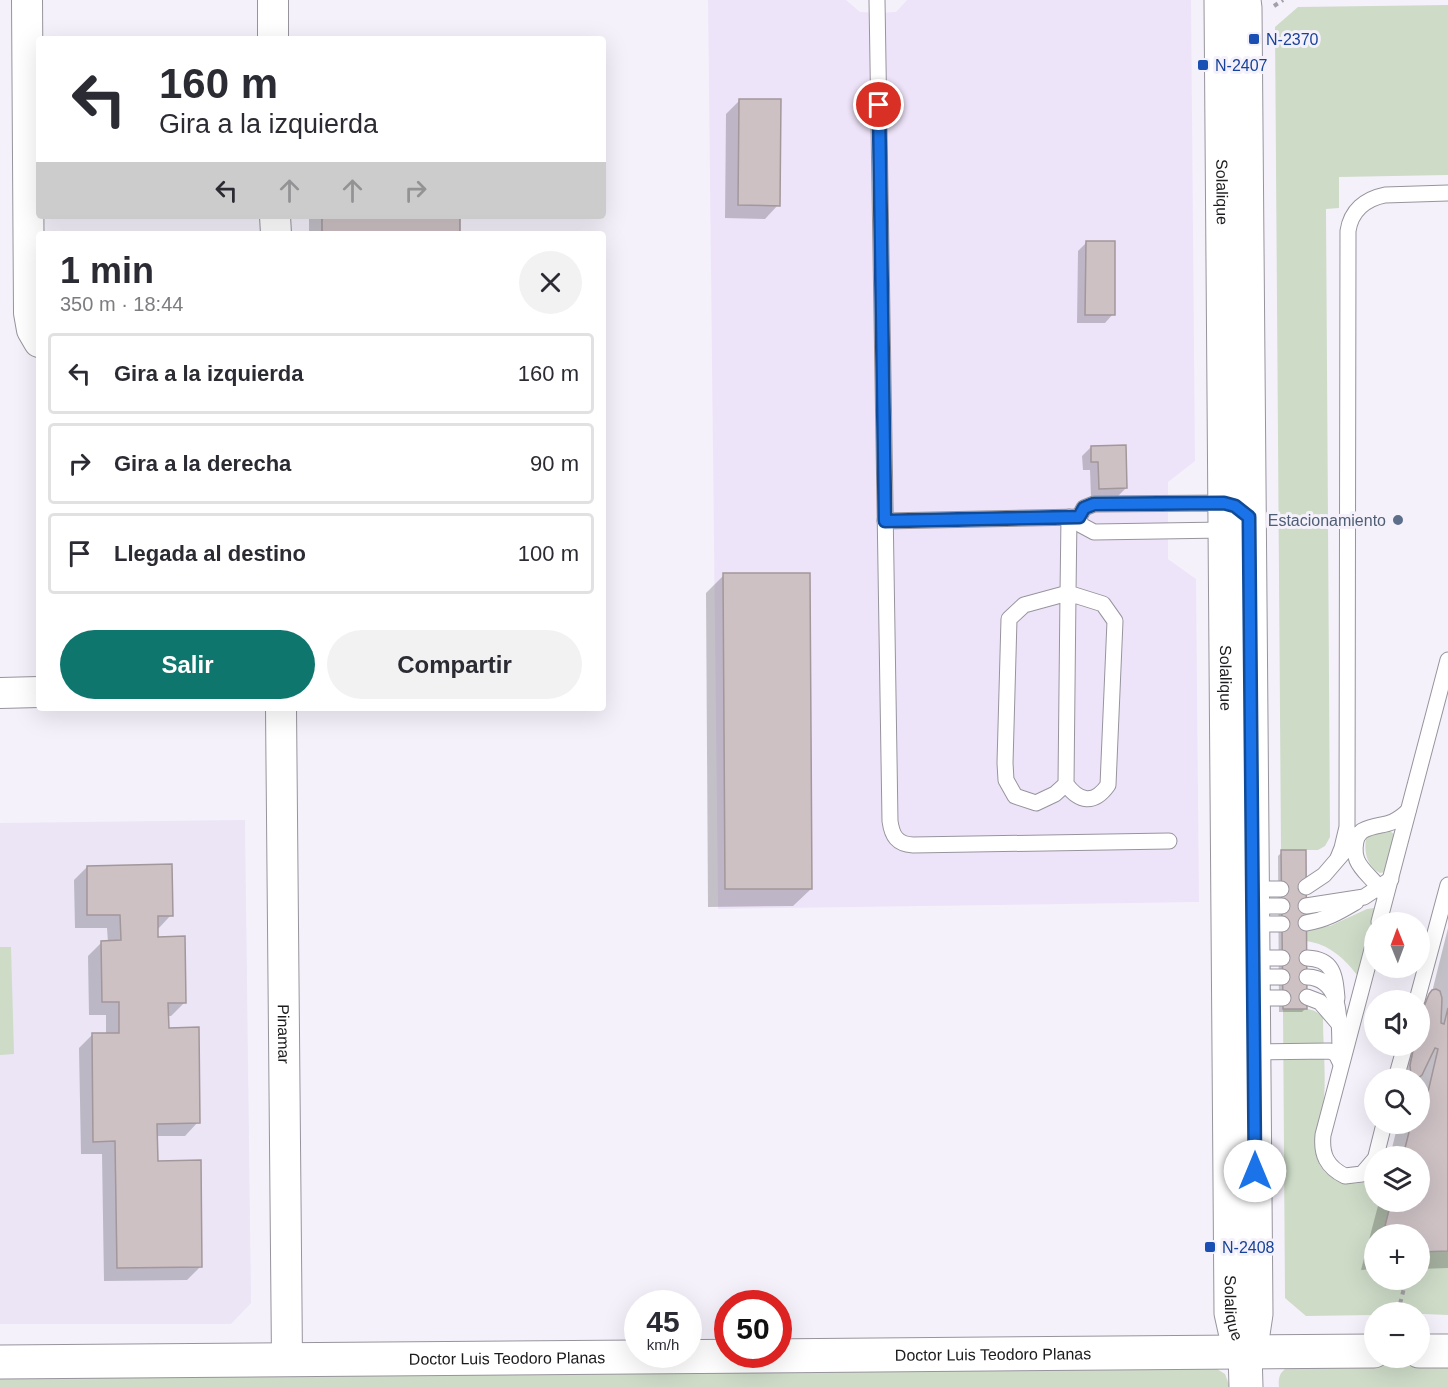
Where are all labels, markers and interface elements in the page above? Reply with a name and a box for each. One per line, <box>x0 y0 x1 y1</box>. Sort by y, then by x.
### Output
place label: N-2370 <box>1266 31 1319 48</box>
marker: N-2370 <box>1247 32 1261 46</box>
place label: N-2407 <box>1215 57 1268 74</box>
marker: N-2407 <box>1196 58 1210 72</box>
icon: left <box>60 60 138 138</box>
text: 160 m <box>159 60 278 107</box>
pin <box>853 79 904 130</box>
icon: arrive <box>862 88 895 121</box>
text: Gira a la izquierda <box>159 109 378 139</box>
street label: Solalique <box>1213 159 1231 225</box>
icon: left <box>210 174 243 207</box>
icon: ahead <box>273 174 306 207</box>
icon: ahead <box>336 174 369 207</box>
icon: right <box>399 174 432 207</box>
text: 1 min <box>60 250 154 291</box>
button: close <box>519 251 582 314</box>
text: 350 m · 18:44 <box>60 293 183 315</box>
icon: left <box>63 357 96 390</box>
text: Gira a la izquierda <box>114 361 304 386</box>
text: 160 m <box>518 361 579 386</box>
icon: right <box>63 447 96 480</box>
text: Gira a la derecha <box>114 451 291 476</box>
text: 90 m <box>530 451 579 476</box>
place label: Estacionamiento <box>1268 512 1386 529</box>
marker: Estacionamiento <box>1391 513 1405 527</box>
icon: arrive <box>63 537 96 570</box>
text: Llegada al destino <box>114 541 306 566</box>
text: 100 m <box>518 541 579 566</box>
button: Salir <box>60 630 315 699</box>
button: Compartir <box>327 630 582 699</box>
street label: Solalique <box>1217 645 1234 711</box>
north arrow <box>1364 912 1430 978</box>
map controls <box>1364 912 1430 1368</box>
button: sound <box>1364 990 1430 1056</box>
street label: Pinamar <box>275 1004 292 1065</box>
button: search <box>1364 1068 1430 1134</box>
position arrow <box>1223 1139 1287 1203</box>
button: layers <box>1364 1146 1430 1212</box>
button: + <box>1364 1224 1430 1290</box>
place label: N-2408 <box>1222 1239 1275 1256</box>
marker: N-2408 <box>1203 1240 1217 1254</box>
street label: Solalique <box>1222 1275 1246 1344</box>
speed limit sign: 50 <box>714 1290 792 1368</box>
button: − <box>1364 1302 1430 1368</box>
text: 45 <box>646 1305 680 1338</box>
text: km/h <box>647 1336 679 1353</box>
street label: Doctor Luis Teodoro Planas <box>895 1345 1091 1364</box>
street label: Doctor Luis Teodoro Planas <box>409 1349 605 1368</box>

